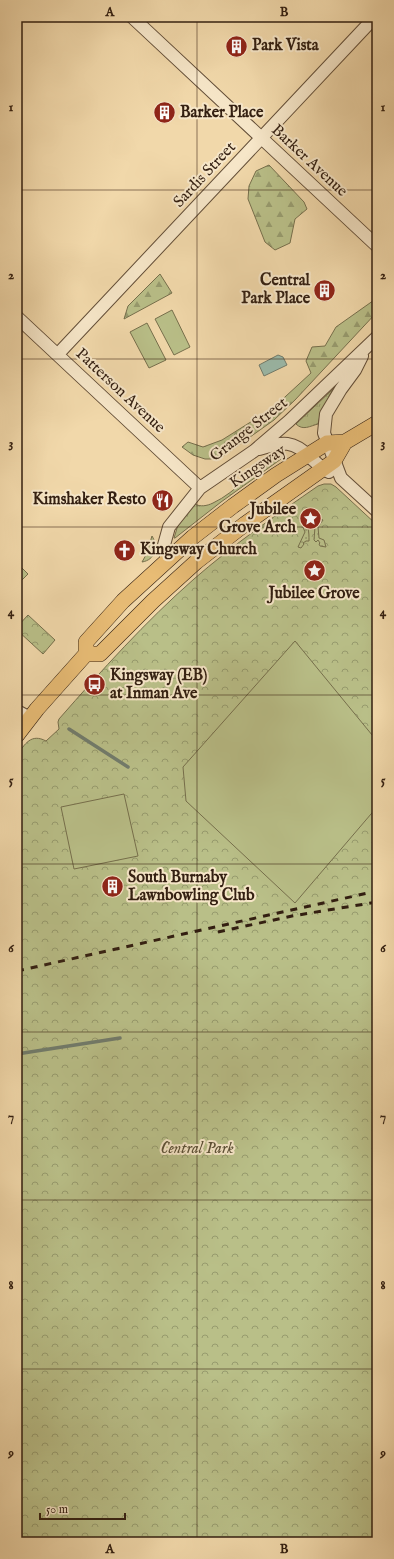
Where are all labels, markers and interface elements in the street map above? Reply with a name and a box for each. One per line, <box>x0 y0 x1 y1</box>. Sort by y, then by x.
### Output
text: A <box>105 4 116 21</box>
text: B <box>280 4 289 21</box>
building icon: Park Vista <box>223 33 249 59</box>
place label: Park Vista <box>252 36 320 56</box>
text: 1 <box>9 99 14 116</box>
text: 1 <box>381 99 386 116</box>
building icon: Barker Place <box>151 100 177 126</box>
place label: Barker Place <box>180 103 264 123</box>
street label: Barker Avenue <box>267 120 351 202</box>
street label: Sardis Street <box>169 138 241 212</box>
text: 2 <box>8 267 14 284</box>
text: 2 <box>380 267 386 284</box>
place label: Central Park Place <box>241 271 311 309</box>
building icon: Central Park Place <box>312 277 338 303</box>
street label: Patterson Avenue <box>71 344 169 438</box>
street label: Grange Street <box>206 393 292 467</box>
text: 3 <box>9 435 14 452</box>
text: 3 <box>381 435 386 452</box>
street label: Kingsway <box>226 441 290 493</box>
restaurant icon: Kimshaker Resto <box>149 487 175 513</box>
place label: Kimshaker Resto <box>32 490 146 510</box>
place label: Jubilee Grove Arch <box>219 500 297 538</box>
place icon: Jubilee Grove Arch <box>298 506 324 532</box>
church icon: Kingsway Church <box>112 537 138 563</box>
place label: Kingsway Church <box>140 540 257 560</box>
place icon: Jubilee Grove <box>301 557 327 583</box>
place label: Jubilee Grove <box>266 584 360 604</box>
text: 4 <box>8 604 15 621</box>
text: 4 <box>380 604 387 621</box>
place label: Kingsway (EB) at Inman Ave <box>110 666 207 704</box>
bus stop icon: Kingsway (EB) at Inman Ave <box>81 672 107 698</box>
text: 5 <box>9 772 14 789</box>
text: 5 <box>381 772 386 789</box>
place label: South Burnaby Lawnbowling Club <box>128 868 255 906</box>
building icon: South Burnaby Lawnbowling Club <box>99 874 125 900</box>
text: 6 <box>8 940 14 957</box>
text: 6 <box>380 940 386 957</box>
text: 7 <box>8 1109 14 1126</box>
text: 7 <box>380 1109 386 1126</box>
park label: Central Park <box>160 1139 234 1159</box>
text: 8 <box>8 1277 14 1294</box>
text: 8 <box>380 1277 386 1294</box>
text: 9 <box>7 1445 14 1462</box>
text: 9 <box>379 1445 386 1462</box>
scale bar <box>40 1495 125 1521</box>
text: 50 m <box>46 1502 68 1517</box>
text: A <box>105 1541 116 1558</box>
text: B <box>280 1541 289 1558</box>

